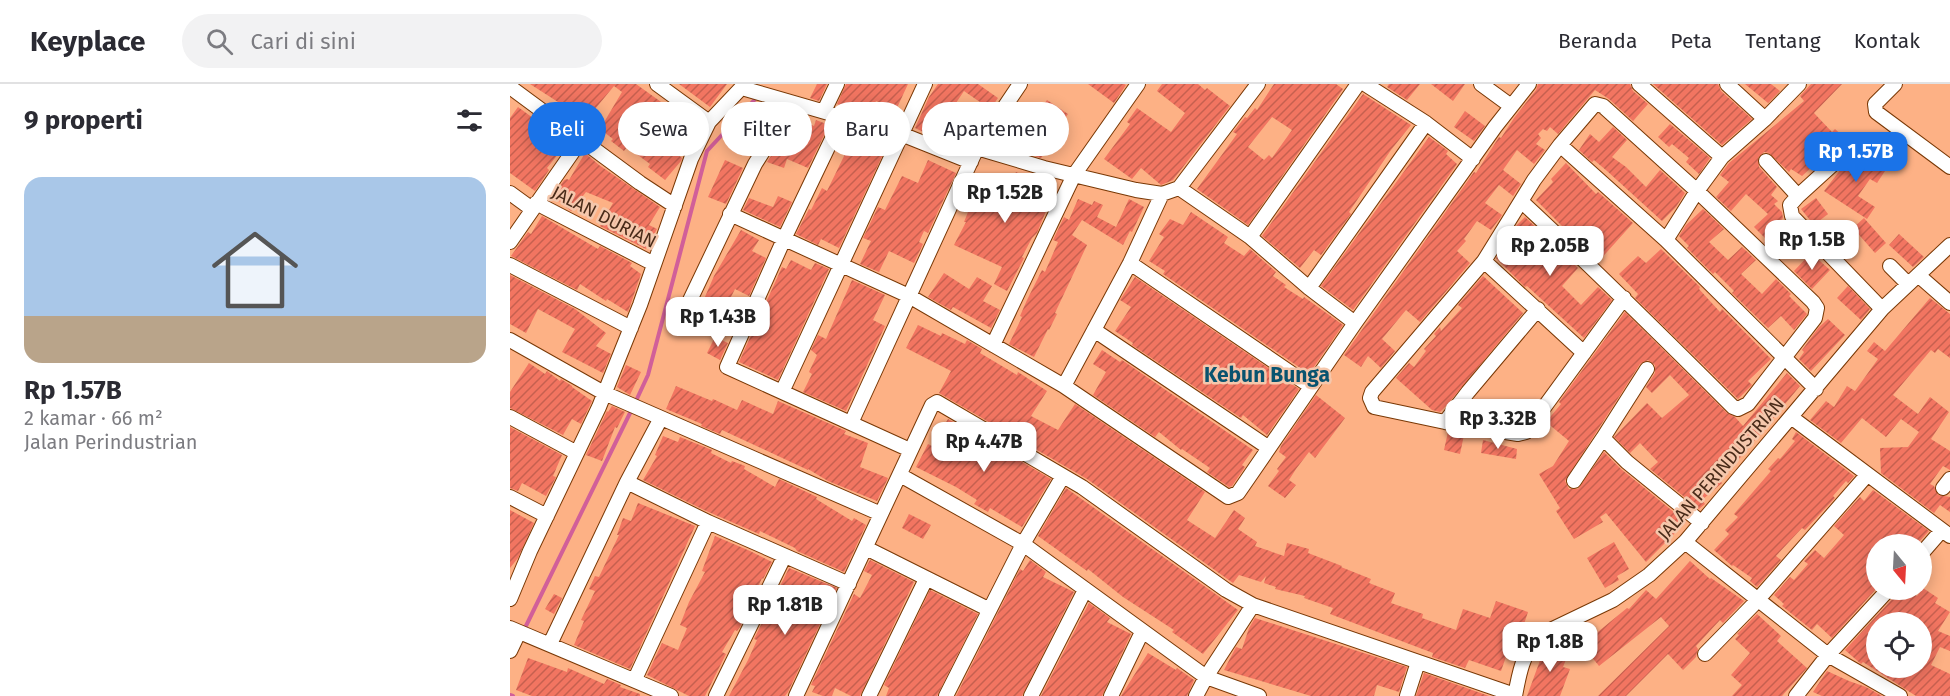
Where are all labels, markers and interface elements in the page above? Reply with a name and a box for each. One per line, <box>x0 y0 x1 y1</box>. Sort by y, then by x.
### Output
search box <box>182 14 602 68</box>
text: Keyplace <box>30 25 146 58</box>
icon: search <box>203 25 236 58</box>
text: Cari di sini <box>251 28 356 55</box>
text: Beranda <box>1558 28 1637 54</box>
text: Peta <box>1670 28 1712 54</box>
text: Tentang <box>1745 28 1821 54</box>
text: Kontak <box>1854 28 1920 54</box>
chip: Beli <box>528 102 606 156</box>
chip: Sewa <box>618 102 709 156</box>
chip: Filter <box>721 102 812 156</box>
chip: Baru <box>824 102 910 156</box>
chip: Apartemen <box>922 102 1069 156</box>
icon: filters <box>453 104 486 137</box>
text: 9 properti <box>24 105 143 136</box>
pin: Rp 1.57B <box>1794 132 1918 183</box>
text: Rp 1.57B <box>1818 139 1894 163</box>
pin: Rp 1.52B <box>943 173 1067 224</box>
text: Rp 1.52B <box>967 180 1043 204</box>
street label: JALAN DURIAN <box>548 181 660 253</box>
icon: home <box>201 216 309 324</box>
pin: Rp 1.5B <box>1757 220 1867 271</box>
pin: Rp 2.05B <box>1488 226 1612 277</box>
text: Rp 1.5B <box>1779 227 1845 251</box>
text: Rp 2.05B <box>1511 233 1589 257</box>
pin: Rp 1.43B <box>656 297 780 348</box>
text: Rp 1.43B <box>680 304 756 328</box>
district label: Kebun Bunga <box>1204 362 1330 388</box>
text: Rp 1.57B <box>24 375 122 406</box>
street label: JALAN PERINDUSTRIAN <box>1653 393 1789 545</box>
pin: Rp 3.32B <box>1436 399 1560 450</box>
text: 2 kamar · 66 m² <box>24 406 163 430</box>
text: Rp 3.32B <box>1459 406 1537 430</box>
pin: Rp 4.47B <box>922 422 1046 473</box>
text: Rp 4.47B <box>945 429 1023 453</box>
text: Jalan Perindustrian <box>24 430 198 454</box>
north arrow <box>1866 534 1932 600</box>
map controls <box>1866 534 1932 678</box>
pin: Rp 1.81B <box>723 585 847 636</box>
text: Rp 1.81B <box>747 592 823 616</box>
button: locate <box>1866 612 1932 678</box>
pin: Rp 1.8B <box>1495 622 1605 673</box>
text: Rp 1.8B <box>1516 629 1584 653</box>

